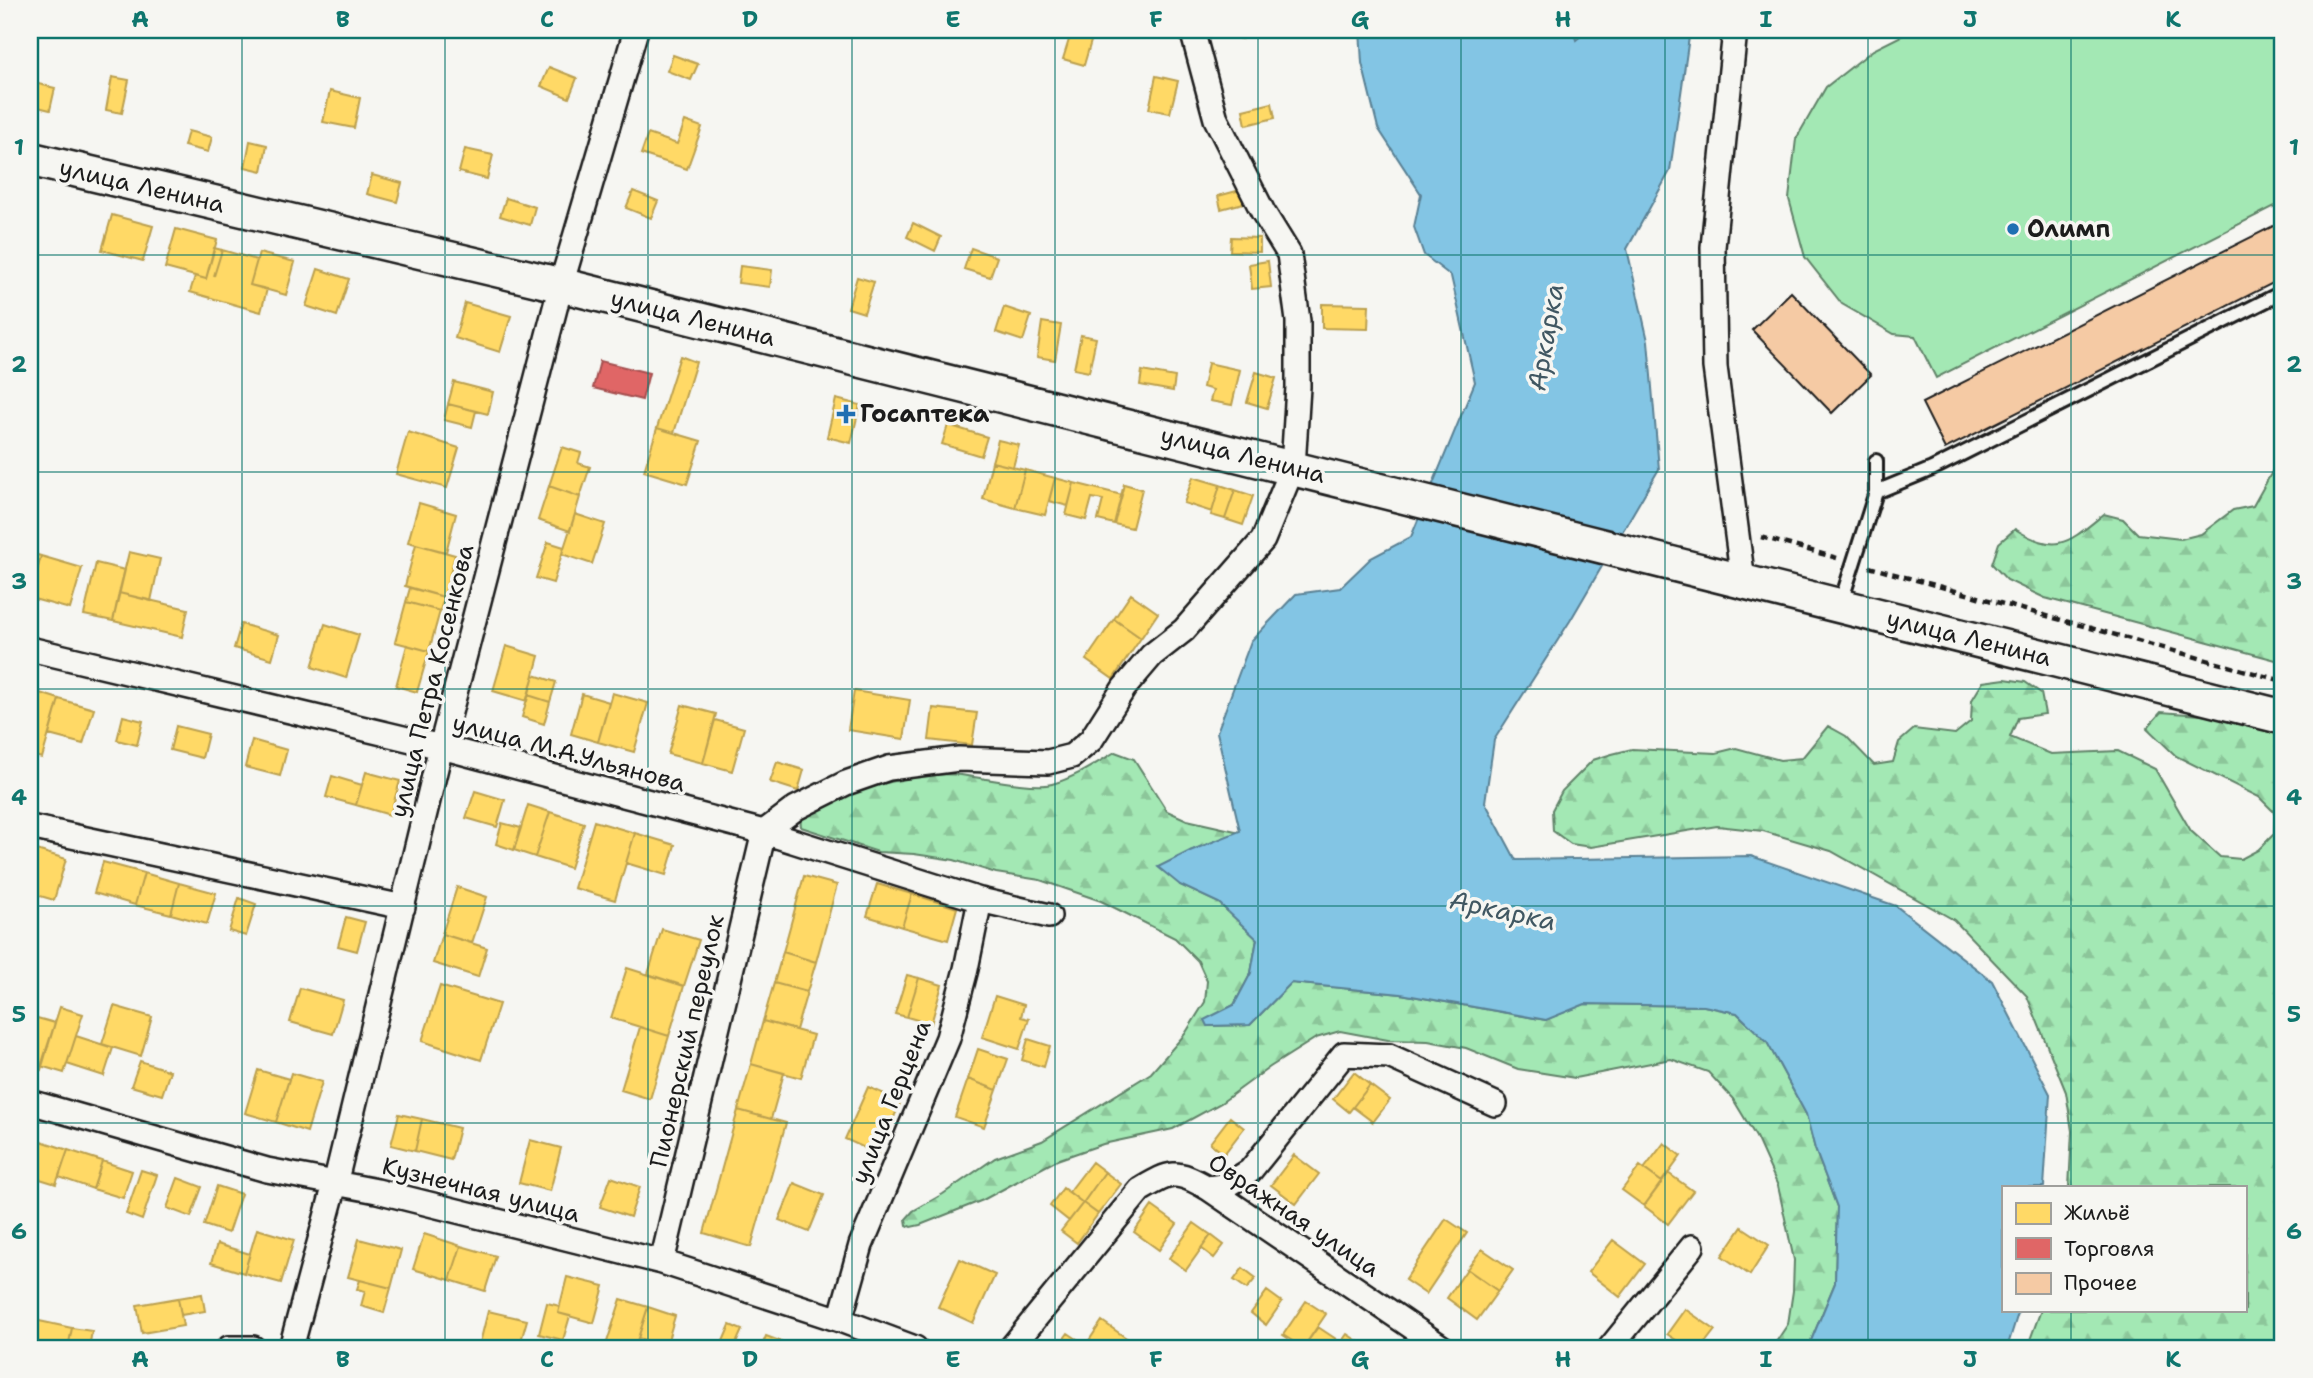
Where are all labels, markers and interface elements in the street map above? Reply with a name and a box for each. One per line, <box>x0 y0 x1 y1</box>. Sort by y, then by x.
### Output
text: A <box>131 4 149 34</box>
text: B <box>336 4 350 34</box>
text: C <box>540 4 554 34</box>
text: D <box>742 4 758 34</box>
text: E <box>945 4 961 34</box>
text: F <box>1149 4 1163 34</box>
text: G <box>1351 4 1370 34</box>
text: H <box>1555 4 1571 34</box>
text: I <box>1760 4 1773 34</box>
text: J <box>1963 4 1977 34</box>
text: K <box>2165 4 2181 34</box>
text: 1 <box>14 132 24 162</box>
text: 1 <box>2289 132 2299 162</box>
street label: улица Ленина <box>56 151 228 221</box>
place label: Олимп <box>2027 213 2110 245</box>
marker: Олимп <box>2005 221 2021 237</box>
water label: Аркарка <box>1518 281 1572 393</box>
street label: улица Ленина <box>607 282 779 354</box>
text: 2 <box>11 349 27 379</box>
text: 2 <box>2286 349 2302 379</box>
place label: Госаптека <box>860 398 990 430</box>
marker: Госаптека <box>838 406 854 422</box>
street label: улица Ленина <box>1157 419 1329 491</box>
street label: улица Петра Косенкова <box>383 541 481 821</box>
text: 3 <box>11 566 27 596</box>
text: 3 <box>2286 566 2302 596</box>
street label: улица Ленина <box>1883 602 2055 674</box>
street label: улица М.А.Ульянова <box>449 707 689 800</box>
text: 4 <box>11 782 27 812</box>
text: 4 <box>2286 782 2302 812</box>
water label: Аркарка <box>1446 882 1560 938</box>
street label: Пионерский переулок <box>642 911 732 1170</box>
text: 5 <box>12 999 26 1029</box>
text: 5 <box>2287 999 2301 1029</box>
street label: улица Герцена <box>844 1015 938 1189</box>
street label: Овражная улица <box>1202 1146 1386 1284</box>
street label: Кузнечная улица <box>379 1150 583 1230</box>
legend <box>2002 1186 2246 1312</box>
text: Жильё <box>2064 1199 2130 1227</box>
text: 6 <box>11 1216 27 1246</box>
text: 6 <box>2286 1216 2302 1246</box>
text: Торговля <box>2064 1235 2154 1263</box>
text: Прочее <box>2064 1269 2137 1297</box>
text: A <box>131 1344 149 1374</box>
text: B <box>336 1344 350 1374</box>
text: C <box>540 1344 554 1374</box>
text: D <box>742 1344 758 1374</box>
text: E <box>945 1344 961 1374</box>
text: F <box>1149 1344 1163 1374</box>
text: G <box>1351 1344 1370 1374</box>
text: H <box>1555 1344 1571 1374</box>
text: I <box>1760 1344 1773 1374</box>
text: J <box>1963 1344 1977 1374</box>
text: K <box>2165 1344 2181 1374</box>

